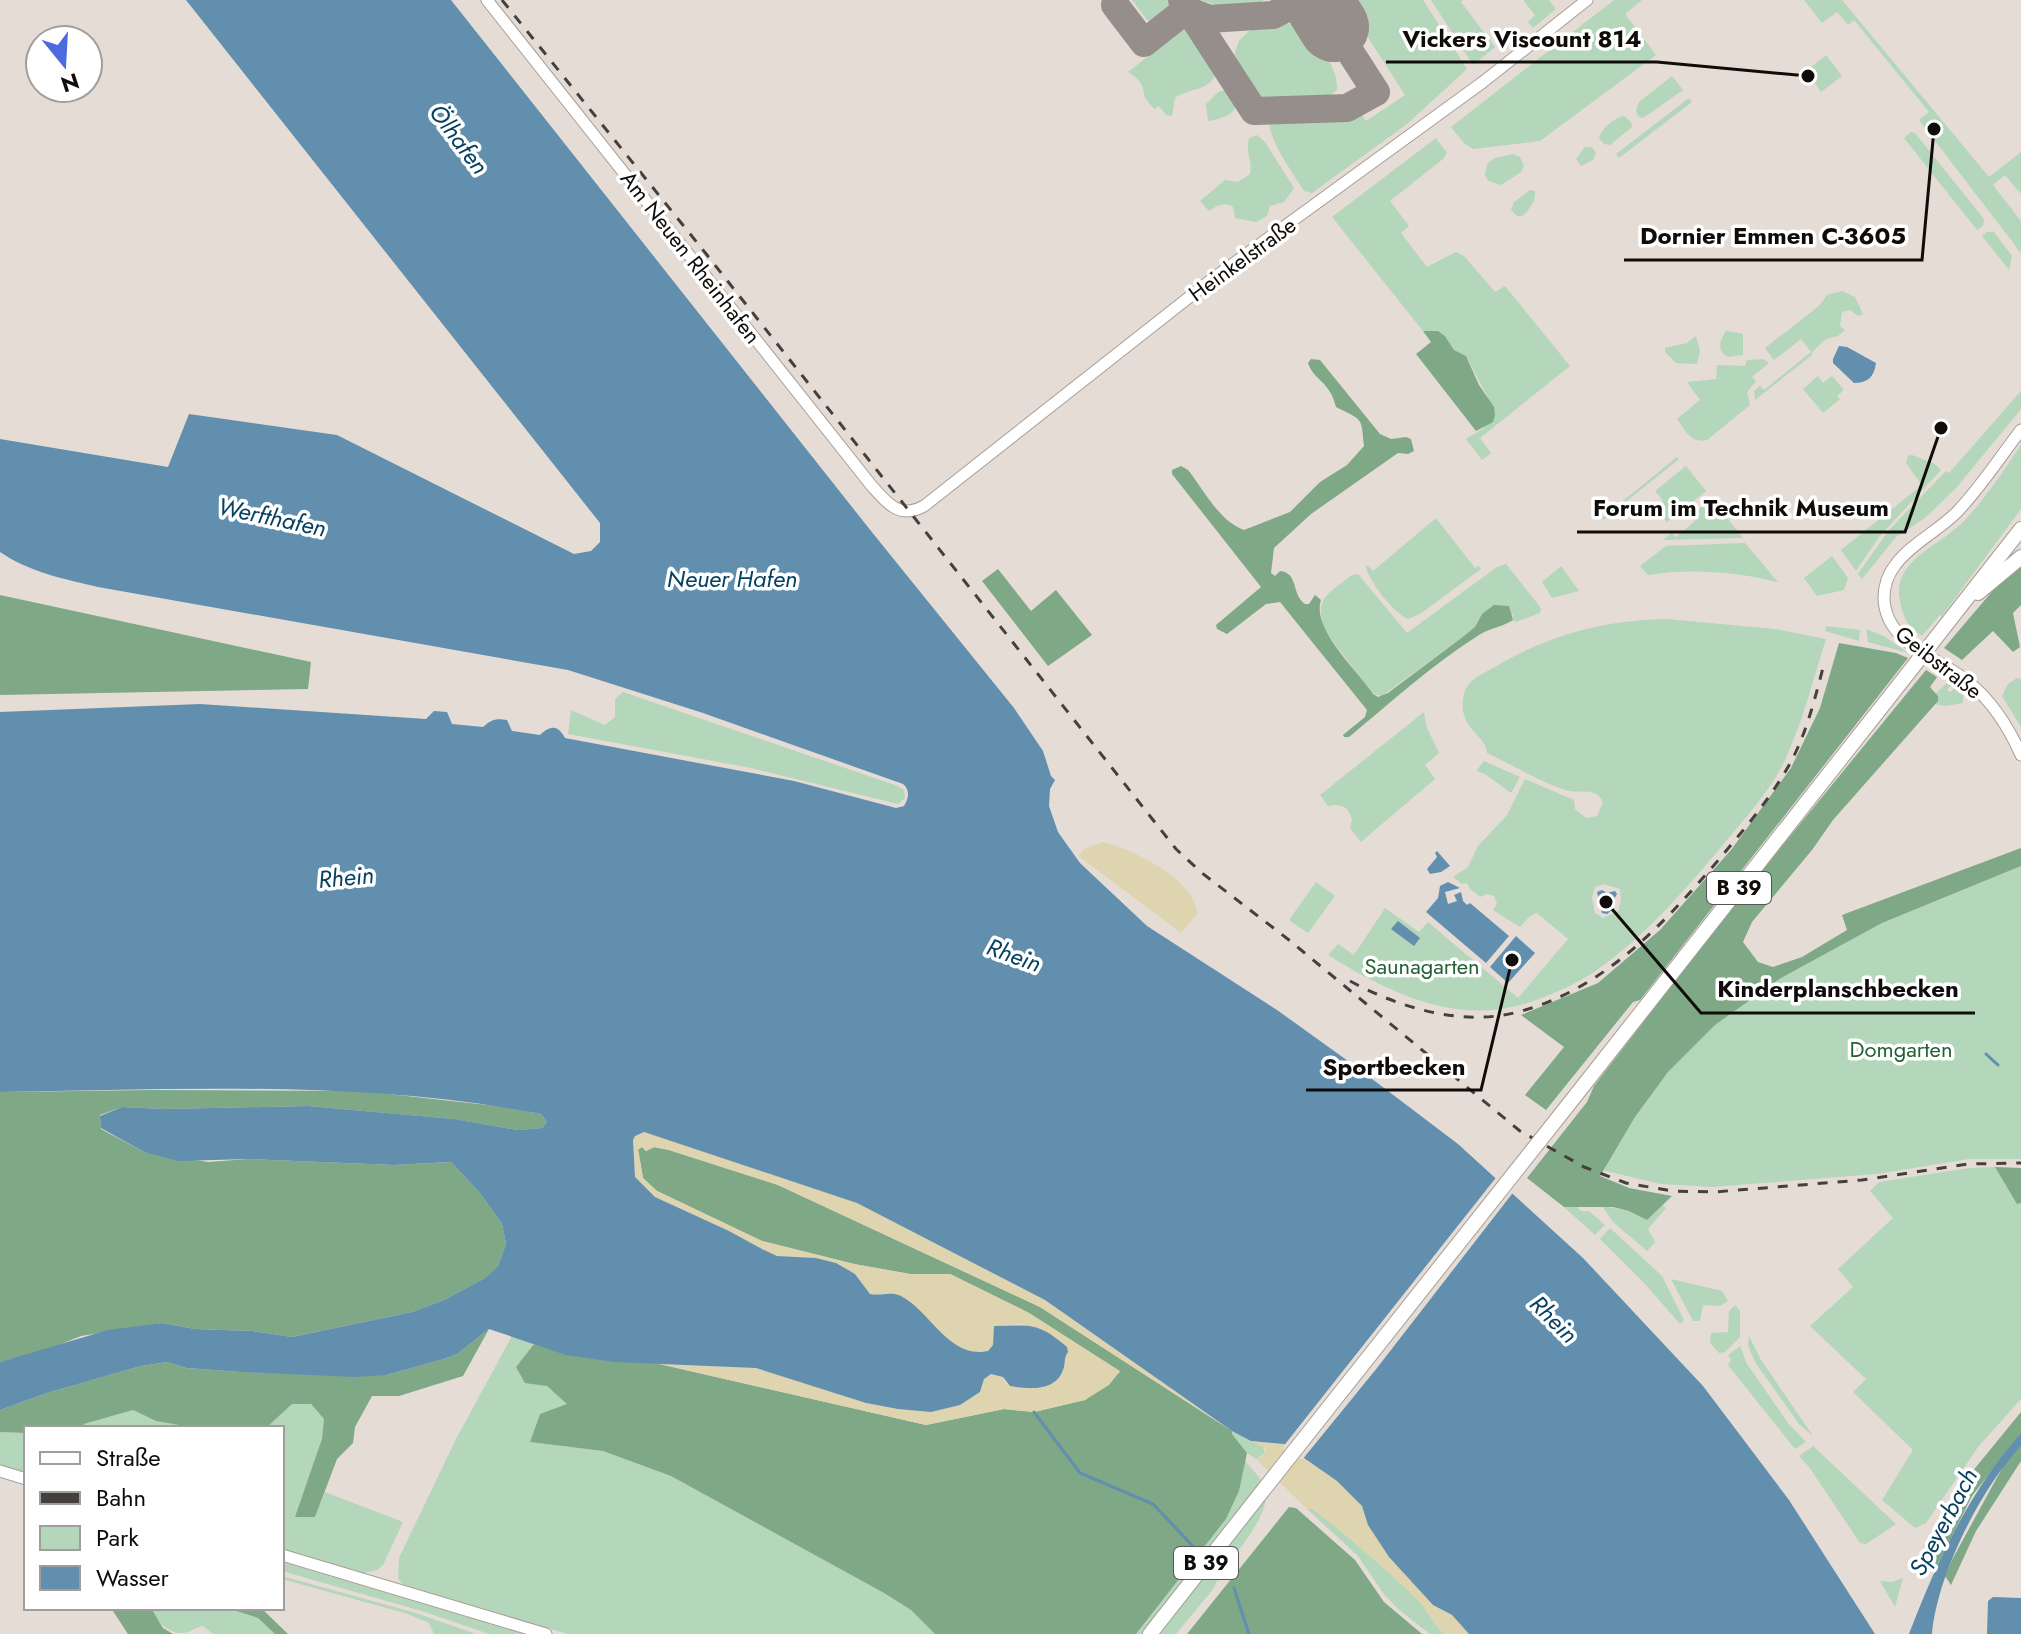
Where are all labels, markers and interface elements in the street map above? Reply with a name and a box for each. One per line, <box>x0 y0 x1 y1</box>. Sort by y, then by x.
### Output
callout: Vickers Viscount 814 <box>1386 14 1657 62</box>
text: Vickers Viscount 814 <box>1401 21 1642 56</box>
north arrow <box>24 24 104 104</box>
text: N <box>57 65 83 101</box>
water label: Ölhafen <box>421 96 497 182</box>
street label: Am Neuen Rheinhafen <box>613 164 769 350</box>
street label: Heinkelstraße <box>1182 209 1302 309</box>
callout: Dornier Emmen C-3605 <box>1624 212 1922 260</box>
text: Dornier Emmen C-3605 <box>1640 218 1906 253</box>
callout: Forum im Technik Museum <box>1577 484 1905 532</box>
water label: Werfthafen <box>215 488 329 546</box>
text: Forum im Technik Museum <box>1593 490 1889 525</box>
water label: Neuer Hafen <box>667 561 797 596</box>
street label: Geibstraße <box>1889 618 1989 706</box>
water label: Rhein <box>317 857 375 897</box>
road number: B 39 <box>1707 872 1771 904</box>
water label: Rhein <box>982 929 1046 981</box>
park label: Saunagarten <box>1364 950 1480 982</box>
callout: Kinderplanschbecken <box>1701 965 1975 1013</box>
text: Kinderplanschbecken <box>1717 971 1959 1006</box>
park label: Domgarten <box>1850 1033 1952 1065</box>
callout: Sportbecken <box>1306 1042 1481 1090</box>
text: Sportbecken <box>1323 1049 1465 1084</box>
water label: Rhein <box>1522 1287 1586 1351</box>
legend <box>24 1426 284 1610</box>
text: Straße <box>96 1440 161 1475</box>
water label: Speyerbach <box>1900 1462 1986 1582</box>
text: Bahn <box>96 1480 146 1515</box>
text: Park <box>96 1520 139 1555</box>
road number: B 39 <box>1174 1547 1238 1579</box>
text: Wasser <box>96 1560 170 1595</box>

